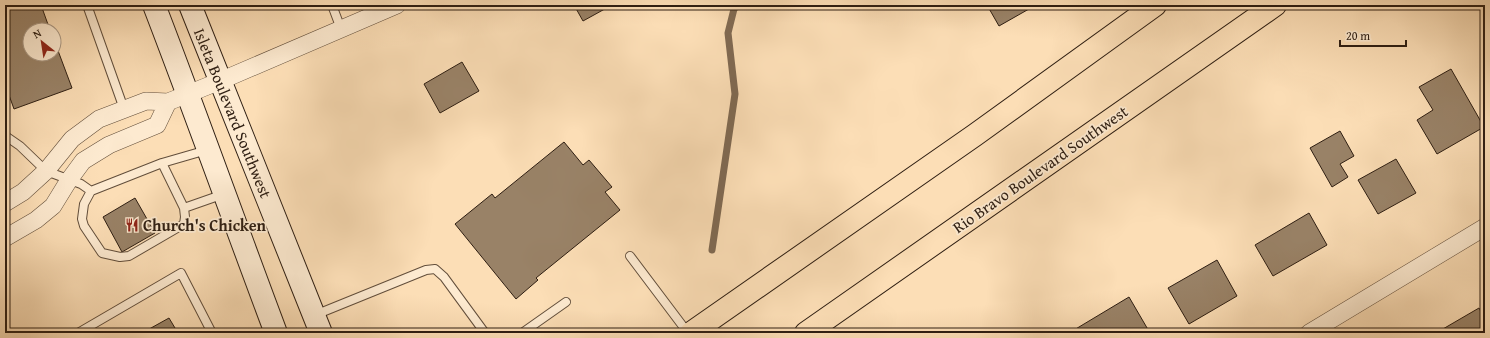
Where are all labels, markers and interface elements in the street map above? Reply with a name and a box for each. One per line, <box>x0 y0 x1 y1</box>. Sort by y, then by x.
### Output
north arrow <box>22 22 62 62</box>
scale bar <box>1340 22 1406 48</box>
text: N <box>30 24 45 42</box>
street label: Isleta Boulevard Southwest <box>188 24 278 202</box>
text: 20 m <box>1346 27 1370 44</box>
street label: Rio Bravo Boulevard Southwest <box>948 99 1133 239</box>
place label: Church's Chicken <box>143 213 266 237</box>
restaurant icon: Church's Chicken <box>124 217 140 233</box>

